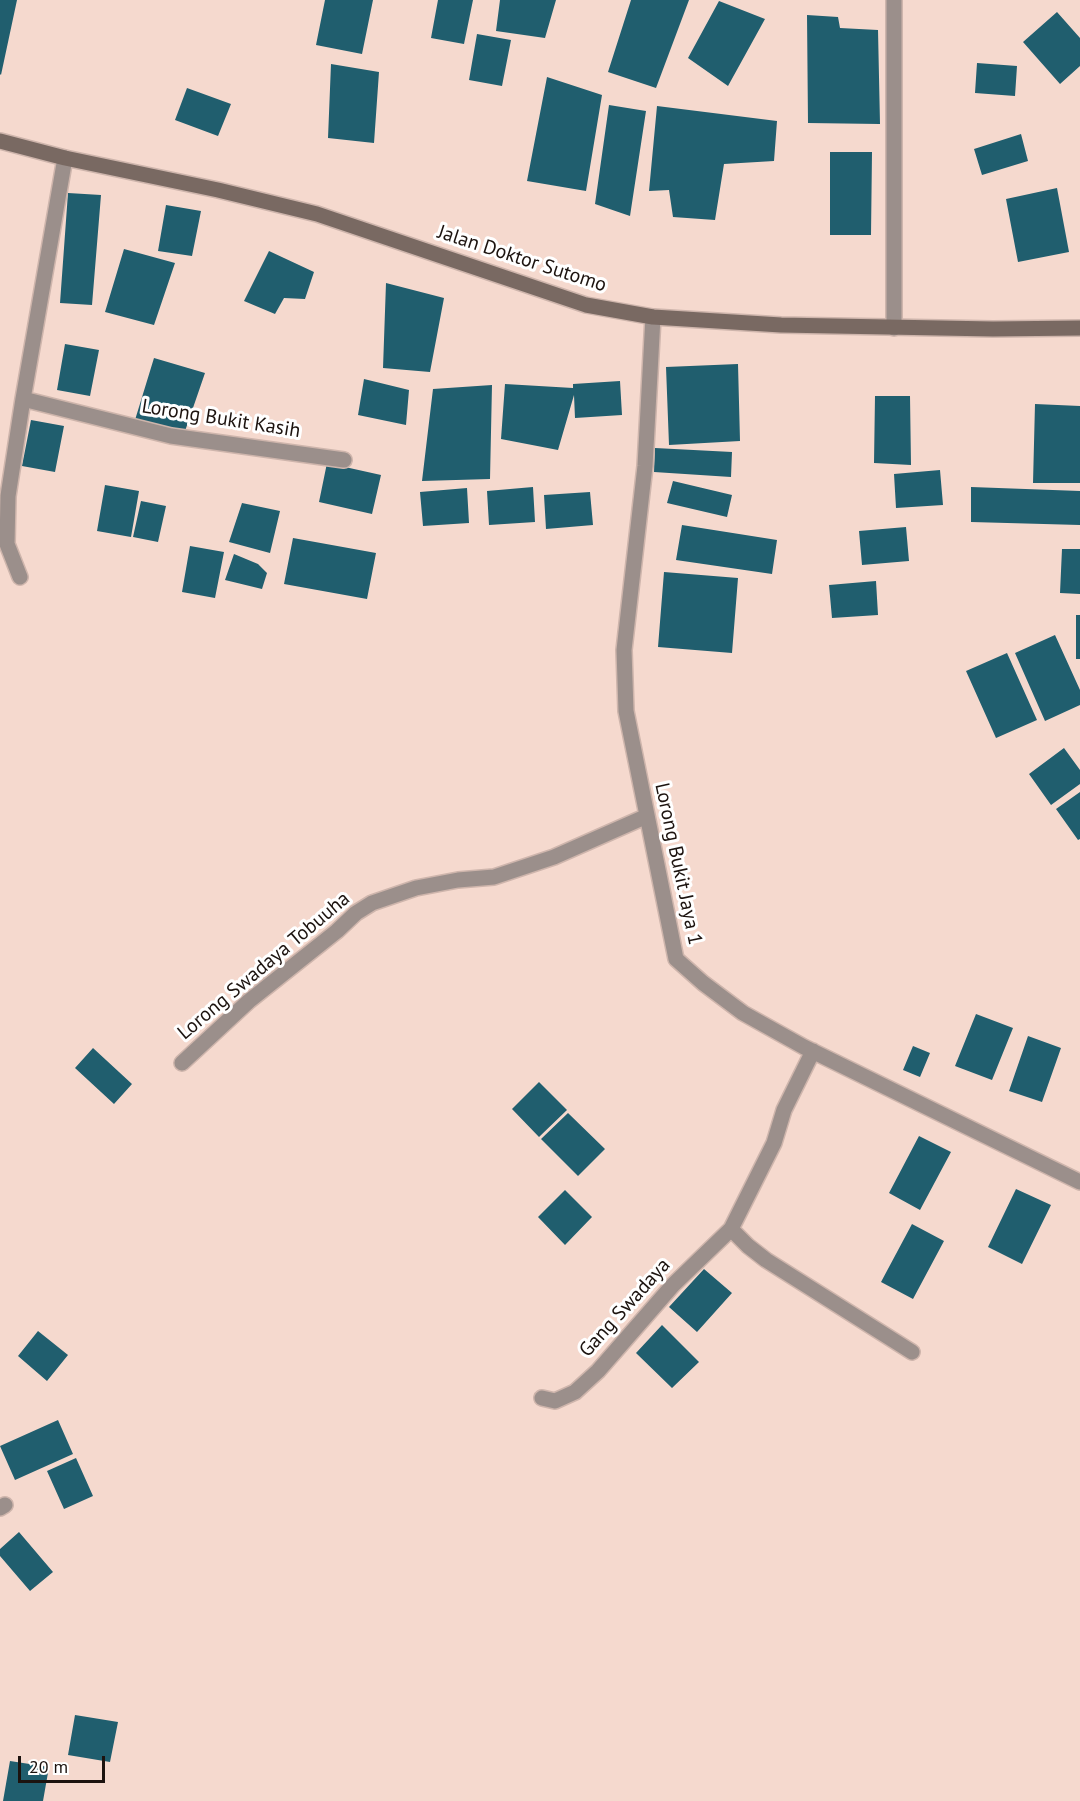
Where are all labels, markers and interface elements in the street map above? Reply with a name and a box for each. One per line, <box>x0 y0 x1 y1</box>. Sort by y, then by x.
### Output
street label: Jalan Doktor Sutomo <box>434 220 610 298</box>
street label: Lorong Bukit Kasih <box>140 395 302 443</box>
street label: Lorong Bukit Jaya 1 <box>649 781 707 947</box>
street label: Lorong Swadaya Tobuuha <box>173 887 355 1045</box>
street label: Gang Swadaya <box>574 1254 676 1362</box>
scale bar <box>21 1744 108 1782</box>
text: 20 m <box>29 1755 68 1778</box>

